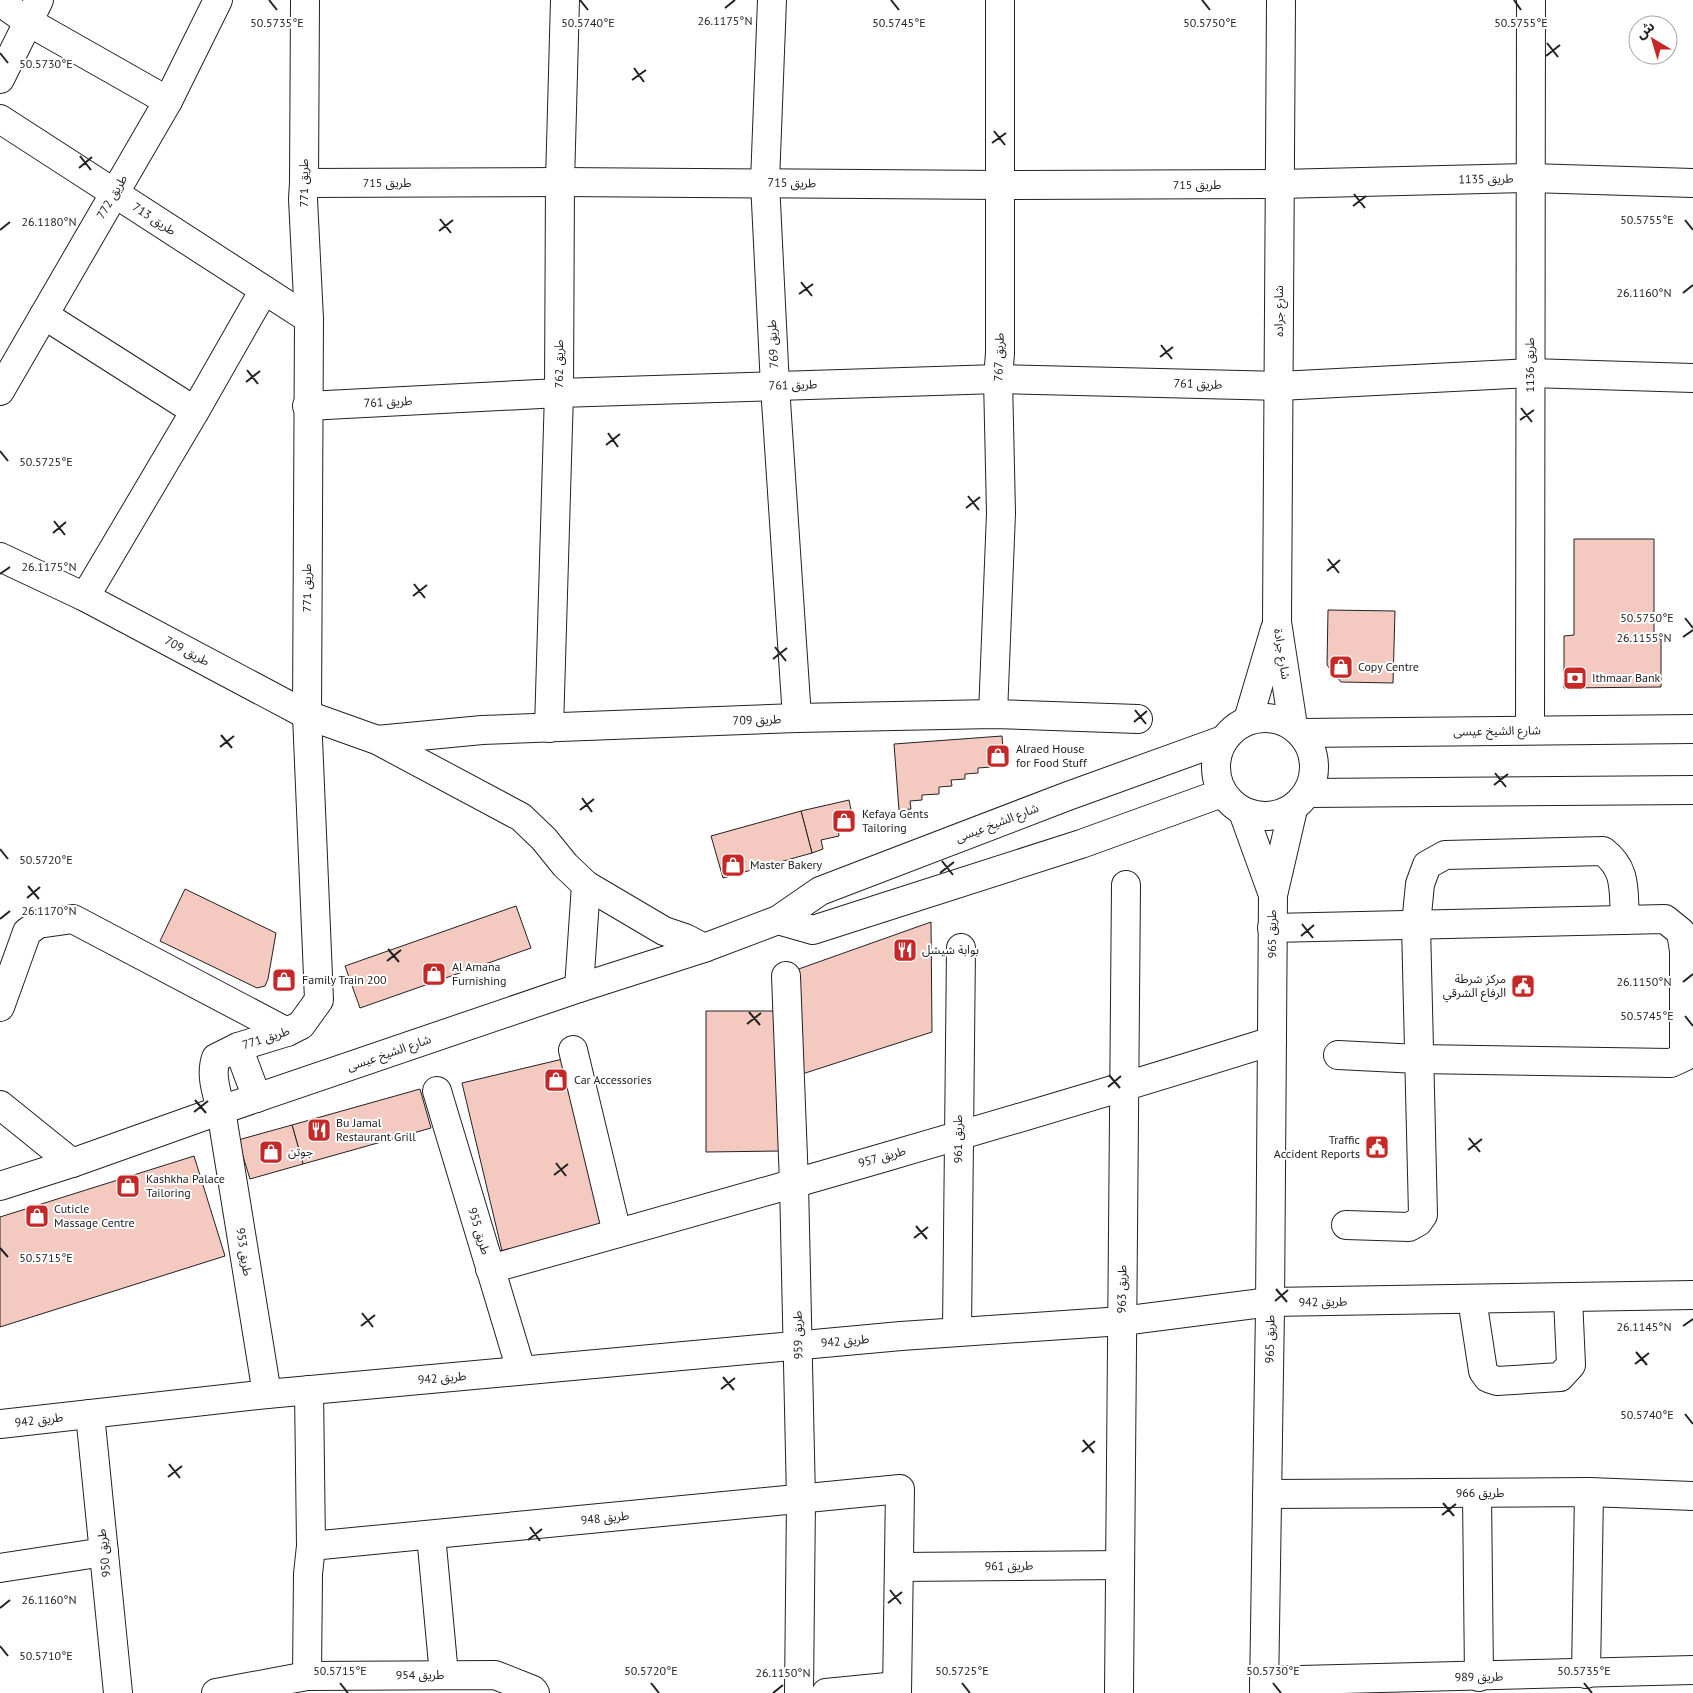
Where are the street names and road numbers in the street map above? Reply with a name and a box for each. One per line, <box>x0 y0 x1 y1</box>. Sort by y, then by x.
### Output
street label: طريق 771 <box>296 159 312 207</box>
street label: طريق 1135 <box>1458 171 1514 187</box>
street label: طريق 772 <box>93 172 131 222</box>
street label: طريق 715 <box>363 175 411 191</box>
street label: طريق 715 <box>768 175 816 191</box>
street label: طريق 715 <box>1173 177 1221 193</box>
street label: طريق 713 <box>129 199 179 239</box>
street label: شارع جراده <box>1271 285 1288 337</box>
street label: طريق 769 <box>764 319 782 369</box>
street label: طريق 767 <box>990 332 1008 382</box>
street label: طريق 1136 <box>1522 337 1538 393</box>
street label: طريق 762 <box>551 340 567 388</box>
street label: طريق 761 <box>1173 375 1223 393</box>
street label: طريق 761 <box>768 376 818 394</box>
street label: طريق 761 <box>363 393 413 411</box>
street label: طريق 771 <box>299 564 315 612</box>
street label: شارع جرادة <box>1269 627 1294 681</box>
street label: طريق 709 <box>162 633 212 669</box>
street label: طريق 709 <box>732 711 782 729</box>
street label: شارع الشيخ عيسى <box>1453 722 1541 741</box>
street label: شارع الشيخ عيسى <box>953 800 1041 847</box>
street label: طريق 965 <box>1264 910 1280 958</box>
street label: طريق 771 <box>240 1023 292 1053</box>
street label: شارع الشيخ عيسى <box>345 1031 433 1076</box>
street label: طريق 961 <box>950 1115 966 1163</box>
street label: طريق 957 <box>856 1143 908 1171</box>
street label: طريق 955 <box>464 1205 494 1257</box>
street label: طريق 953 <box>232 1227 256 1277</box>
street label: طريق 963 <box>1114 1265 1130 1313</box>
street label: طريق 942 <box>1299 1294 1347 1310</box>
street label: طريق 959 <box>790 1311 806 1359</box>
street label: طريق 965 <box>1262 1315 1278 1363</box>
street label: طريق 942 <box>820 1331 870 1351</box>
street label: طريق 942 <box>417 1368 467 1388</box>
street label: طريق 942 <box>14 1409 64 1431</box>
street label: طريق 966 <box>1456 1485 1504 1501</box>
street label: طريق 948 <box>580 1508 630 1528</box>
street label: طريق 950 <box>94 1528 114 1578</box>
street label: طريق 961 <box>985 1558 1033 1574</box>
street label: طريق 954 <box>396 1667 444 1683</box>
street label: طريق 989 <box>1455 1669 1503 1685</box>

